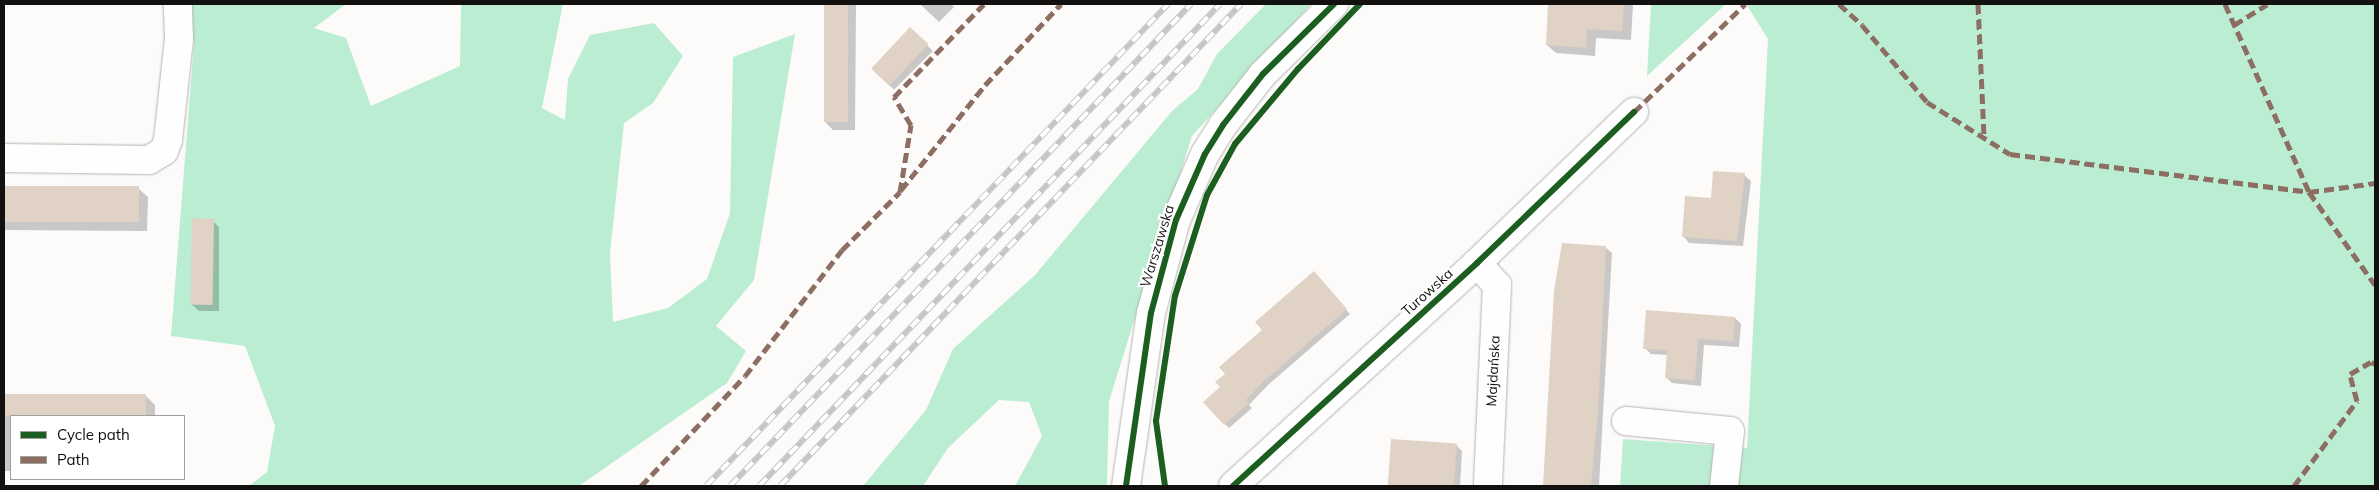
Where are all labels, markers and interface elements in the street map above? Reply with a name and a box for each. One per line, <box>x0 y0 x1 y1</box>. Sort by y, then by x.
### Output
street label: Warszawska <box>1137 203 1177 289</box>
street label: Turowska <box>1398 265 1456 319</box>
street label: Majdańska <box>1483 335 1503 407</box>
legend <box>10 415 185 480</box>
text: Cycle path <box>57 425 130 444</box>
text: Path <box>57 450 89 469</box>

